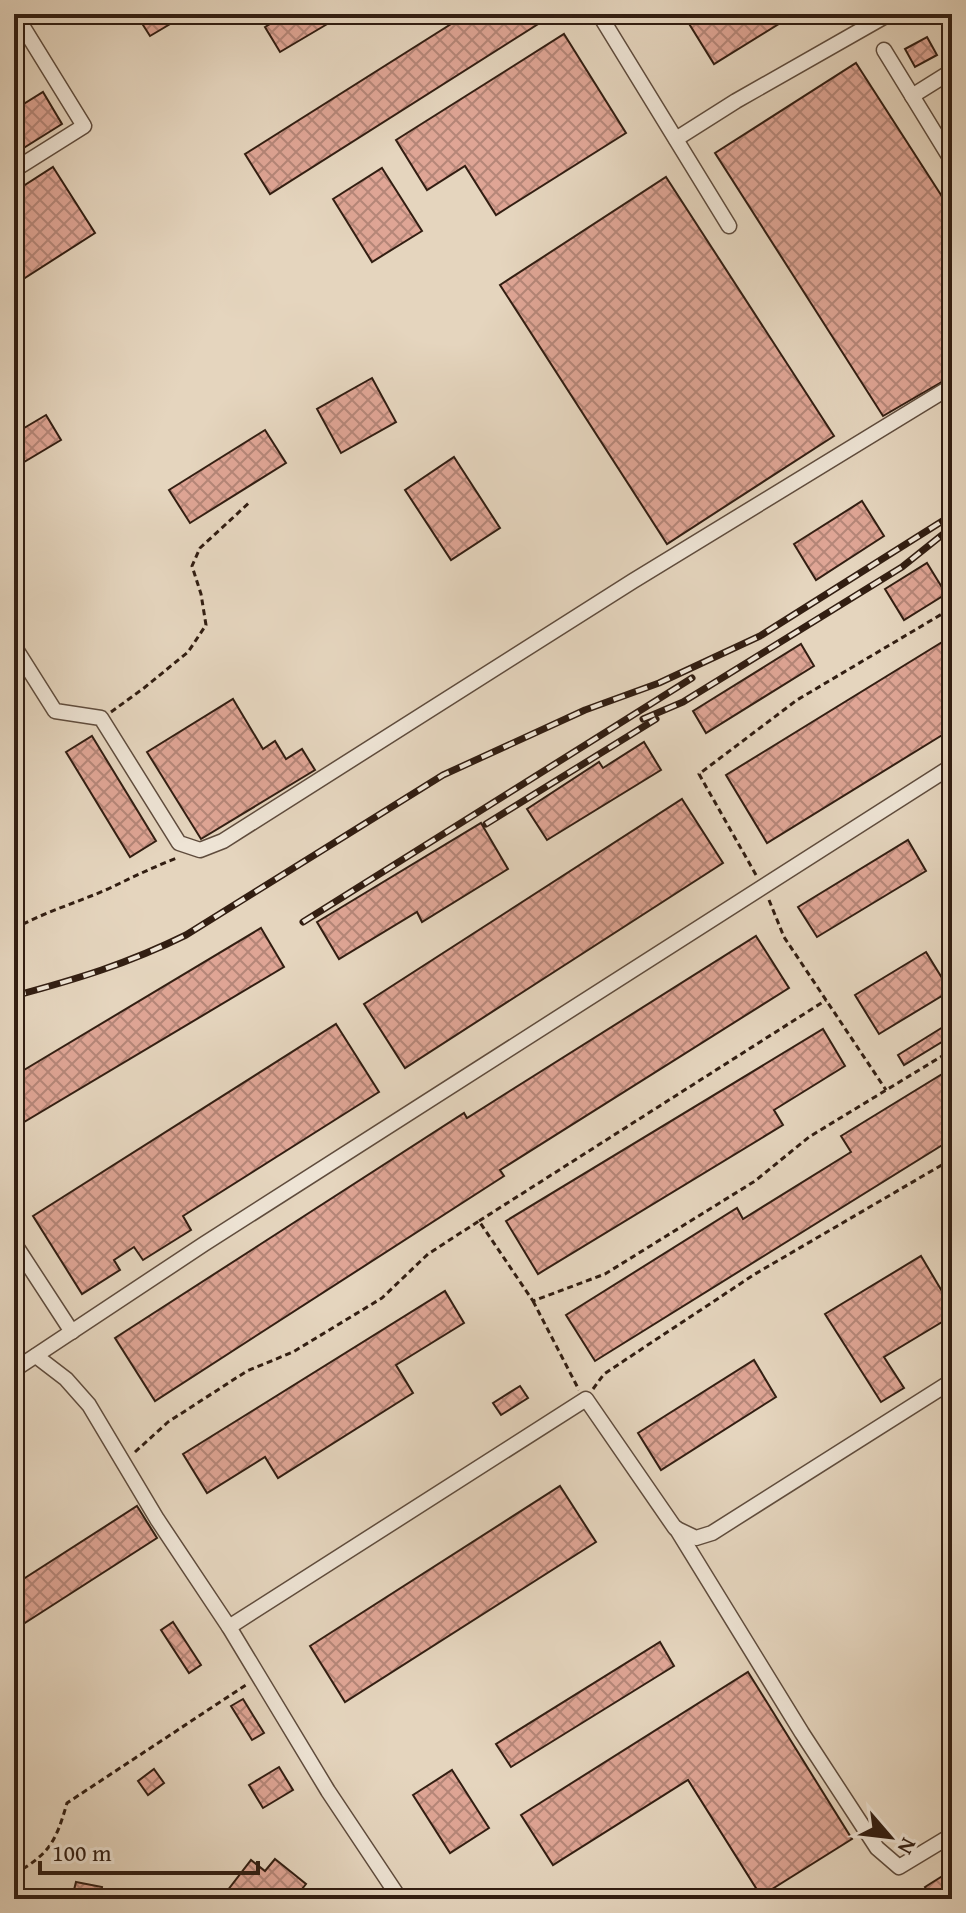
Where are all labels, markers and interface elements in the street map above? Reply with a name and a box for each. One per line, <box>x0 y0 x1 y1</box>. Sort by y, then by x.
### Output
north arrow <box>850 1797 930 1877</box>
scale bar <box>40 1825 258 1875</box>
text: N <box>890 1832 925 1861</box>
text: 100 m <box>52 1835 112 1870</box>

